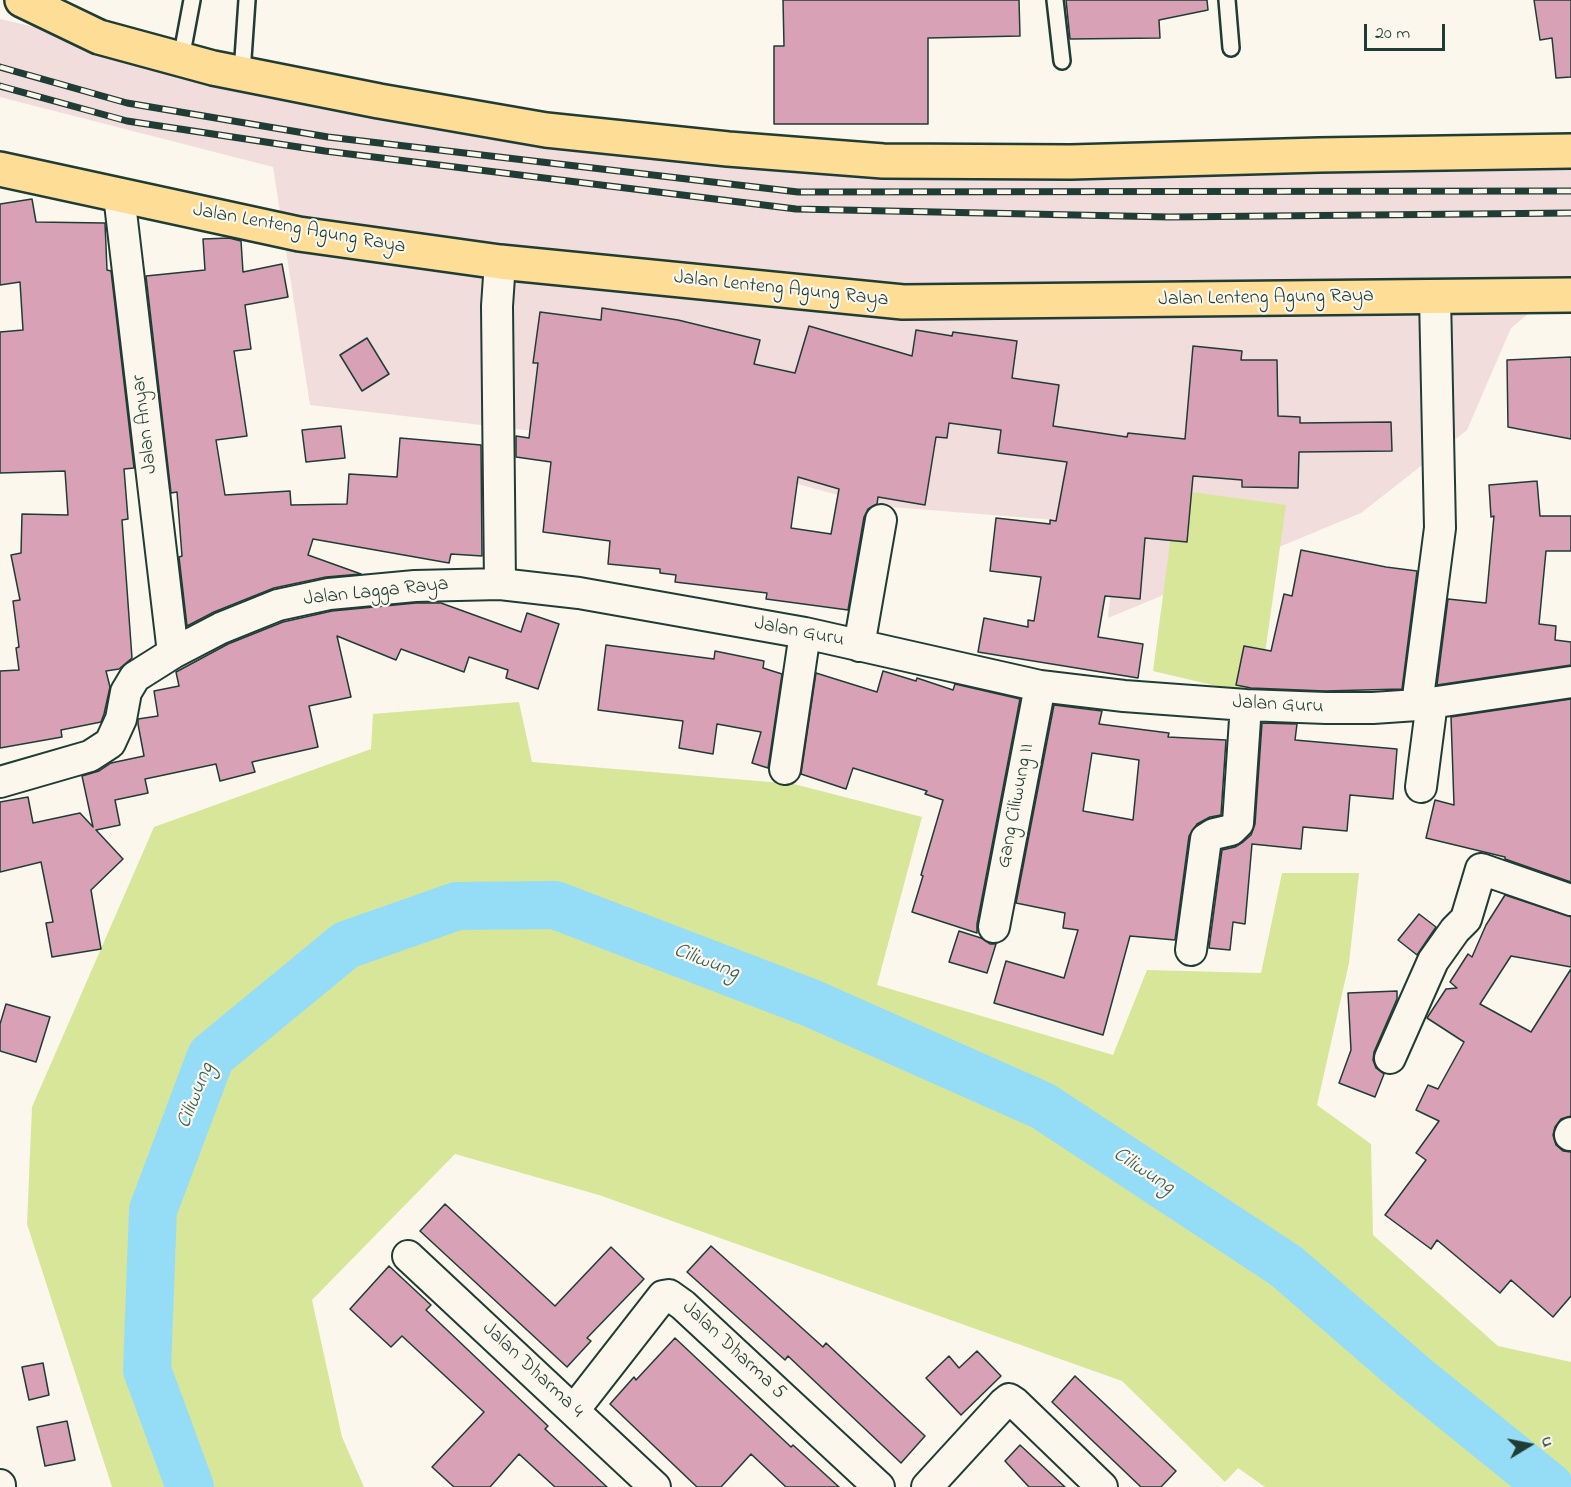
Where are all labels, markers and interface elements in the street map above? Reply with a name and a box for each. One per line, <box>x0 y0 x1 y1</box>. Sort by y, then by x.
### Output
scale bar <box>1367 12 1448 50</box>
text: 20 m <box>1375 21 1410 47</box>
street label: Jalan Lenteng Agung Raya <box>191 199 407 261</box>
street label: Jalan Lenteng Agung Raya <box>672 267 890 313</box>
street label: Jalan Lenteng Agung Raya <box>1158 285 1374 313</box>
street label: Jalan Anyar <box>128 373 164 475</box>
street label: Jalan Lagga Raya <box>302 573 450 613</box>
street label: Jalan Guru <box>752 613 846 653</box>
street label: Jalan Guru <box>1232 692 1324 720</box>
street label: Gang Ciliwung II <box>993 742 1041 870</box>
water label: Ciliwung <box>670 939 742 987</box>
water label: Ciliwung <box>173 1060 221 1132</box>
water label: Ciliwung <box>1108 1143 1178 1201</box>
street label: Jalan Dharma 5 <box>676 1297 790 1405</box>
street label: Jalan Dharma 4 <box>476 1318 588 1424</box>
north arrow <box>1499 1415 1559 1475</box>
text: U <box>1534 1435 1559 1449</box>

